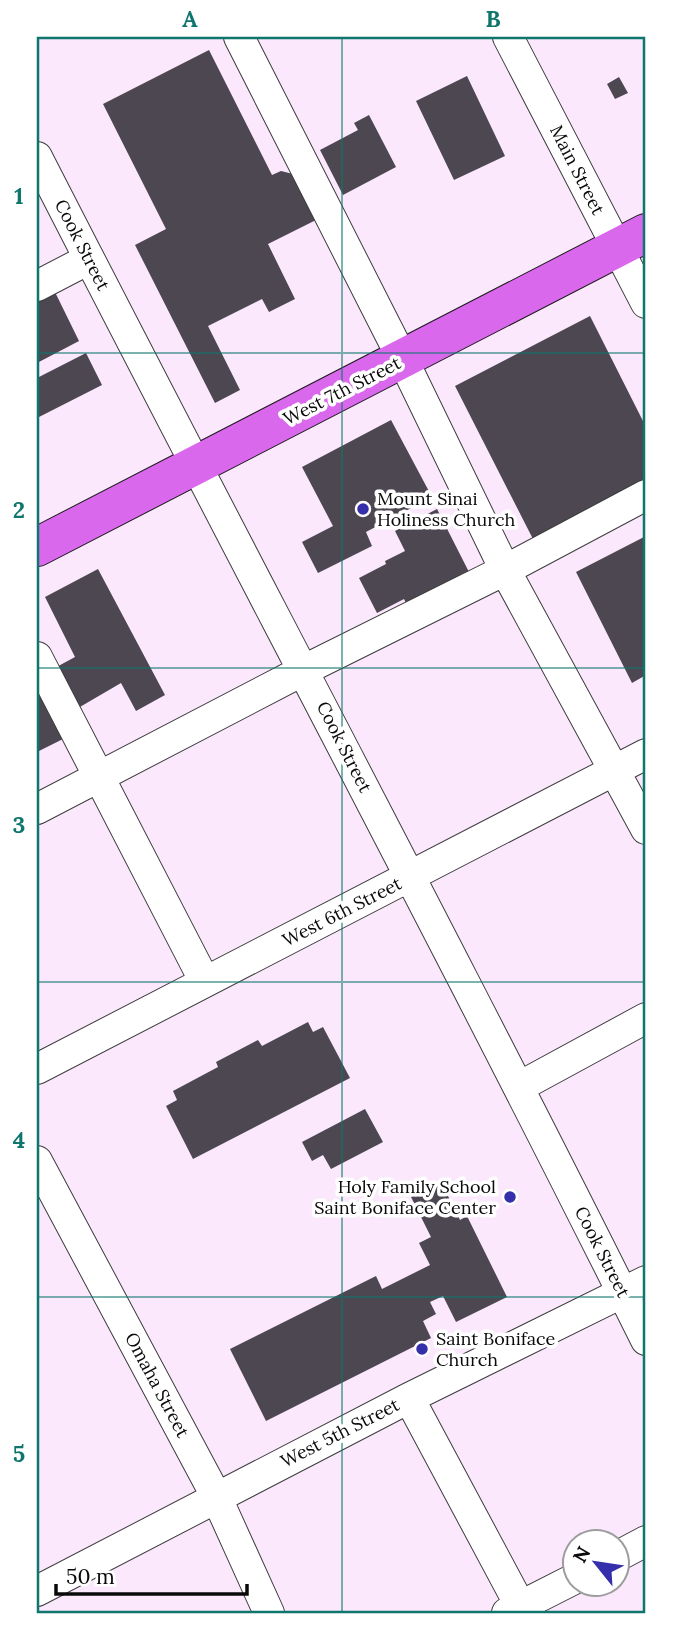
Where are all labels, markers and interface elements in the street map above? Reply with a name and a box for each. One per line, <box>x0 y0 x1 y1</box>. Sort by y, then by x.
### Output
text: A <box>182 4 198 33</box>
text: B <box>485 4 501 33</box>
street label: Main Street <box>545 121 610 218</box>
text: 1 <box>14 181 24 210</box>
street label: Cook Street <box>50 195 115 294</box>
street label: West 7th Street <box>279 351 404 430</box>
place label: Mount Sinai Holiness Church <box>377 487 516 531</box>
text: 2 <box>13 495 25 524</box>
marker: Mount Sinai Holiness Church <box>355 501 371 517</box>
street label: Cook Street <box>312 697 377 796</box>
text: 3 <box>13 810 25 839</box>
street label: West 6th Street <box>278 872 405 952</box>
text: 4 <box>13 1125 25 1154</box>
place label: Holy Family School Saint Boniface Center <box>314 1175 496 1219</box>
marker: Holy Family School Saint Boniface Center <box>502 1189 518 1205</box>
street label: Cook Street <box>570 1202 635 1301</box>
place label: Saint Boniface Church <box>436 1327 556 1371</box>
street label: Omaha Street <box>120 1328 195 1441</box>
marker: Saint Boniface Church <box>414 1341 430 1357</box>
street label: West 5th Street <box>276 1393 403 1472</box>
text: 5 <box>13 1439 25 1468</box>
north arrow <box>560 1528 630 1598</box>
text: N <box>567 1542 595 1567</box>
scale bar <box>56 1552 247 1596</box>
text: 50 m <box>66 1563 115 1590</box>

